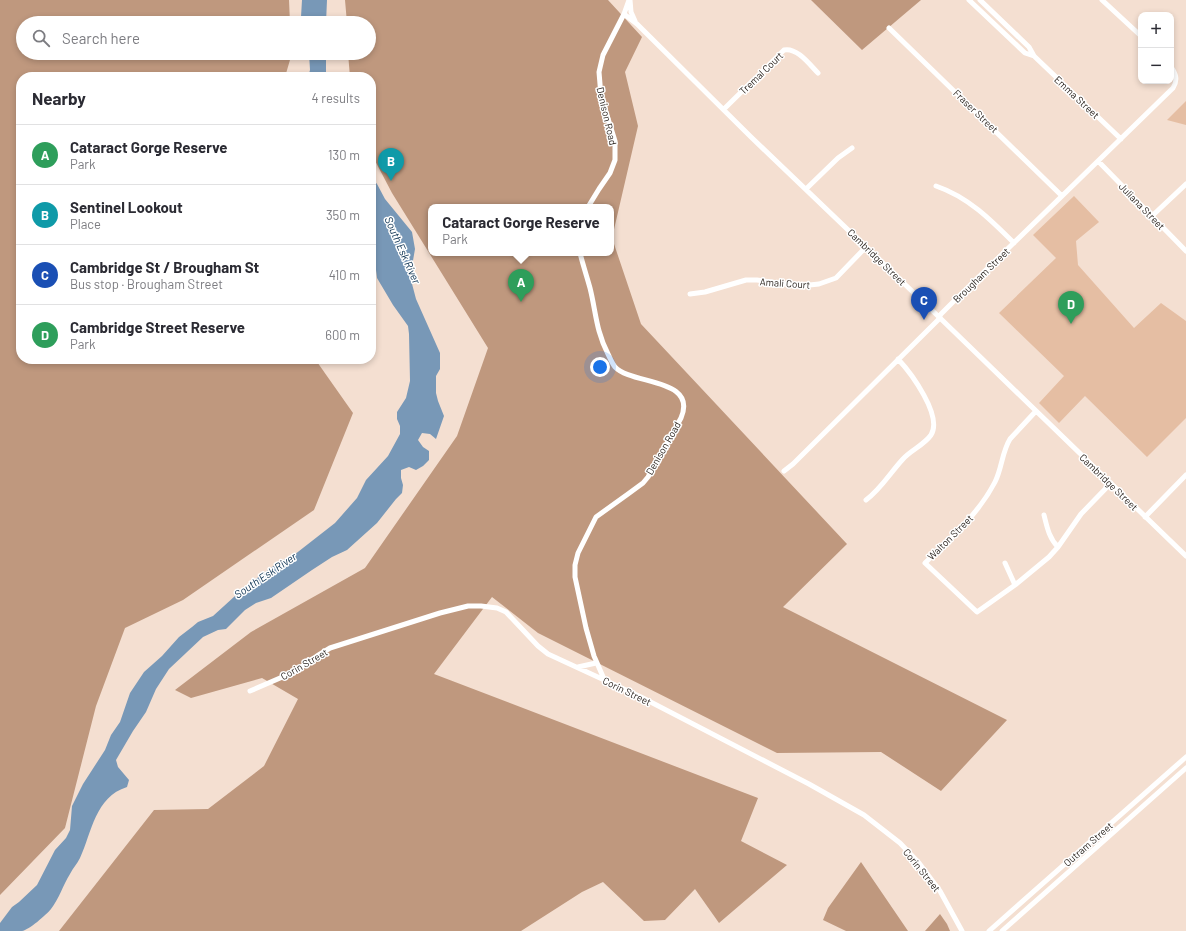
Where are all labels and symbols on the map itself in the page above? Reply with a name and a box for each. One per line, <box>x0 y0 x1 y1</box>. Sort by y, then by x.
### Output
street label: Tremal Court <box>737 49 786 97</box>
street label: Emma Street <box>1052 73 1102 121</box>
street label: Denison Road <box>594 86 620 146</box>
street label: Fraser Street <box>951 87 1001 135</box>
pin: B <box>378 148 404 181</box>
street label: Juliana Street <box>1117 180 1168 232</box>
water label: South Esk River <box>382 214 424 287</box>
street label: Cambridge Street <box>845 226 909 288</box>
street label: Brougham Street <box>950 245 1012 305</box>
pin: A <box>508 269 534 302</box>
street label: Amali Court <box>759 275 811 291</box>
pin: C <box>911 287 937 320</box>
pin: D <box>1058 291 1084 324</box>
your location <box>590 357 610 377</box>
street label: Denison Road <box>643 419 683 477</box>
street label: Cambridge Street <box>1077 451 1141 513</box>
street label: Walton Street <box>925 512 975 562</box>
water label: South Esk River <box>231 549 300 601</box>
street label: Corin Street <box>278 646 330 682</box>
street label: Corin Street <box>601 674 653 708</box>
street label: Outram Street <box>1061 819 1115 869</box>
street label: Corin Street <box>901 846 943 894</box>

